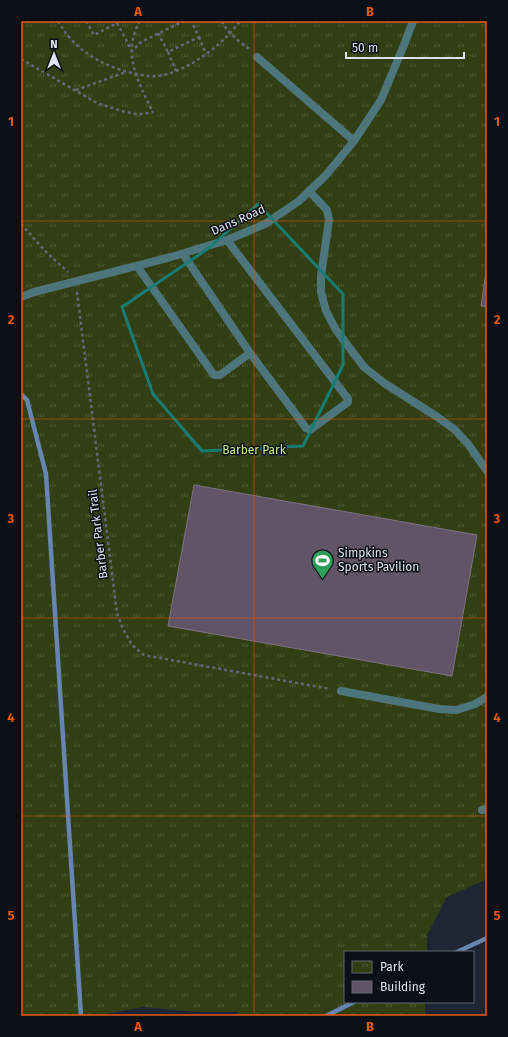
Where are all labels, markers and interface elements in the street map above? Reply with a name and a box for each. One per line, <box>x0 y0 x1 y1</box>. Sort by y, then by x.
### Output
text: A <box>133 4 142 19</box>
text: B <box>366 4 374 19</box>
north arrow <box>34 34 74 74</box>
scale bar <box>346 34 464 60</box>
text: N <box>50 38 58 51</box>
text: 50 m <box>352 41 378 55</box>
text: 1 <box>8 114 14 129</box>
text: 1 <box>494 114 500 129</box>
street label: Dans Road <box>209 202 267 238</box>
text: 2 <box>8 312 15 327</box>
text: 2 <box>494 312 501 327</box>
park label: Barber Park <box>222 443 287 457</box>
street label: Barber Park Trail <box>85 488 110 580</box>
text: 3 <box>7 511 15 526</box>
text: 3 <box>493 511 501 526</box>
place label: Simpkins Sports Pavilion <box>338 546 419 574</box>
sports icon: Simpkins Sports Pavilion <box>310 547 336 580</box>
text: 4 <box>7 710 15 725</box>
text: 4 <box>493 710 501 725</box>
text: 5 <box>8 908 15 923</box>
text: 5 <box>494 908 501 923</box>
legend <box>344 951 474 1003</box>
text: Park <box>380 960 404 974</box>
text: Building <box>380 980 426 994</box>
text: A <box>133 1019 142 1034</box>
text: B <box>366 1019 374 1034</box>

